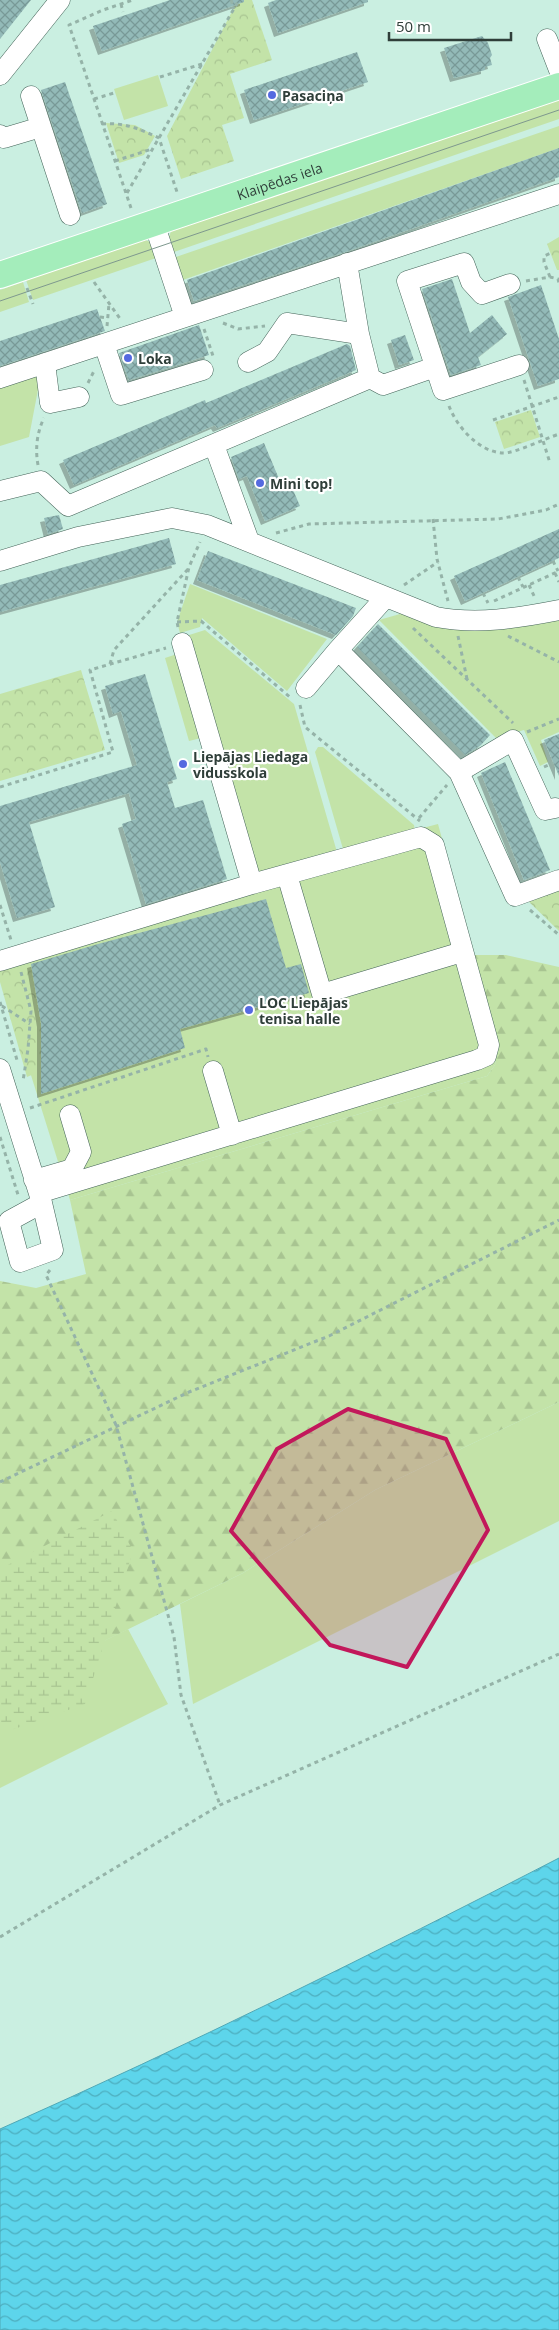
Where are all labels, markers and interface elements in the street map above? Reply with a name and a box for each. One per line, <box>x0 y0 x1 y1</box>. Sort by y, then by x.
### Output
scale bar <box>389 10 512 42</box>
text: 50 m <box>396 16 431 36</box>
place label: Pasaciņa <box>282 86 344 105</box>
marker: Pasaciņa <box>266 89 278 101</box>
street label: Klaipēdas iela <box>234 157 325 204</box>
place label: Loka <box>138 349 172 368</box>
marker: Loka <box>122 352 134 364</box>
place label: Mini top! <box>270 474 332 493</box>
marker: Mini top! <box>254 477 266 489</box>
place label: Liepājas Liedaga vidusskola <box>193 747 308 782</box>
marker: Liepājas Liedaga vidusskola <box>177 758 189 770</box>
place label: LOC Liepājas tenisa halle <box>259 993 348 1028</box>
marker: LOC Liepājas tenisa halle <box>243 1004 255 1016</box>

